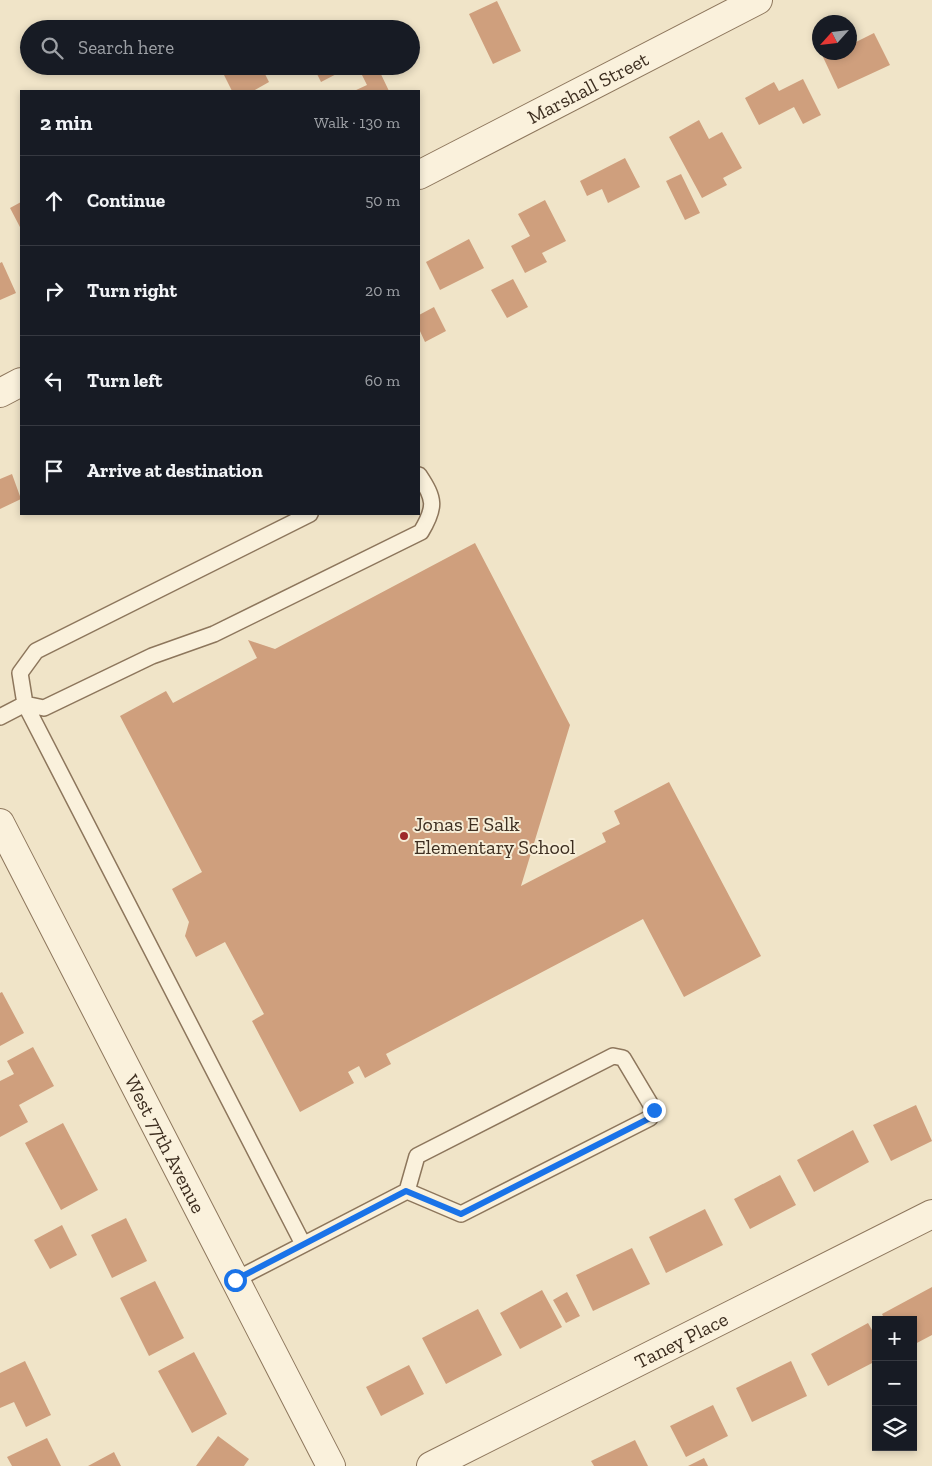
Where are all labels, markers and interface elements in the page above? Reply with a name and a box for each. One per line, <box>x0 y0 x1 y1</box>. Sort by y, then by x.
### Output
north arrow <box>812 15 857 60</box>
search box <box>20 20 420 75</box>
icon: search <box>38 34 66 62</box>
text: Search here <box>78 36 174 59</box>
street label: Marshall Street <box>523 46 653 129</box>
text: 2 min <box>40 110 92 135</box>
text: Walk · 130 m <box>314 113 400 132</box>
icon: ahead <box>40 187 68 215</box>
text: Continue <box>87 189 165 212</box>
text: 50 m <box>365 191 400 210</box>
icon: right <box>40 277 68 305</box>
text: Turn right <box>87 279 177 302</box>
text: 20 m <box>365 281 400 300</box>
icon: left <box>40 367 68 395</box>
text: Turn left <box>87 369 162 392</box>
text: 60 m <box>365 371 400 390</box>
icon: arrive <box>40 457 68 485</box>
text: Arrive at destination <box>87 459 263 482</box>
place label: Jonas E Salk Elementary School <box>414 812 575 859</box>
marker: Jonas E Salk Elementary School <box>398 830 410 842</box>
street label: West 77th Avenue <box>120 1071 211 1217</box>
route end <box>643 1099 666 1122</box>
route start <box>224 1269 247 1292</box>
street label: Taney Place <box>630 1307 732 1374</box>
map controls <box>872 1316 917 1451</box>
button: + <box>872 1316 917 1361</box>
button: − <box>872 1361 917 1406</box>
button: layers <box>872 1406 917 1451</box>

